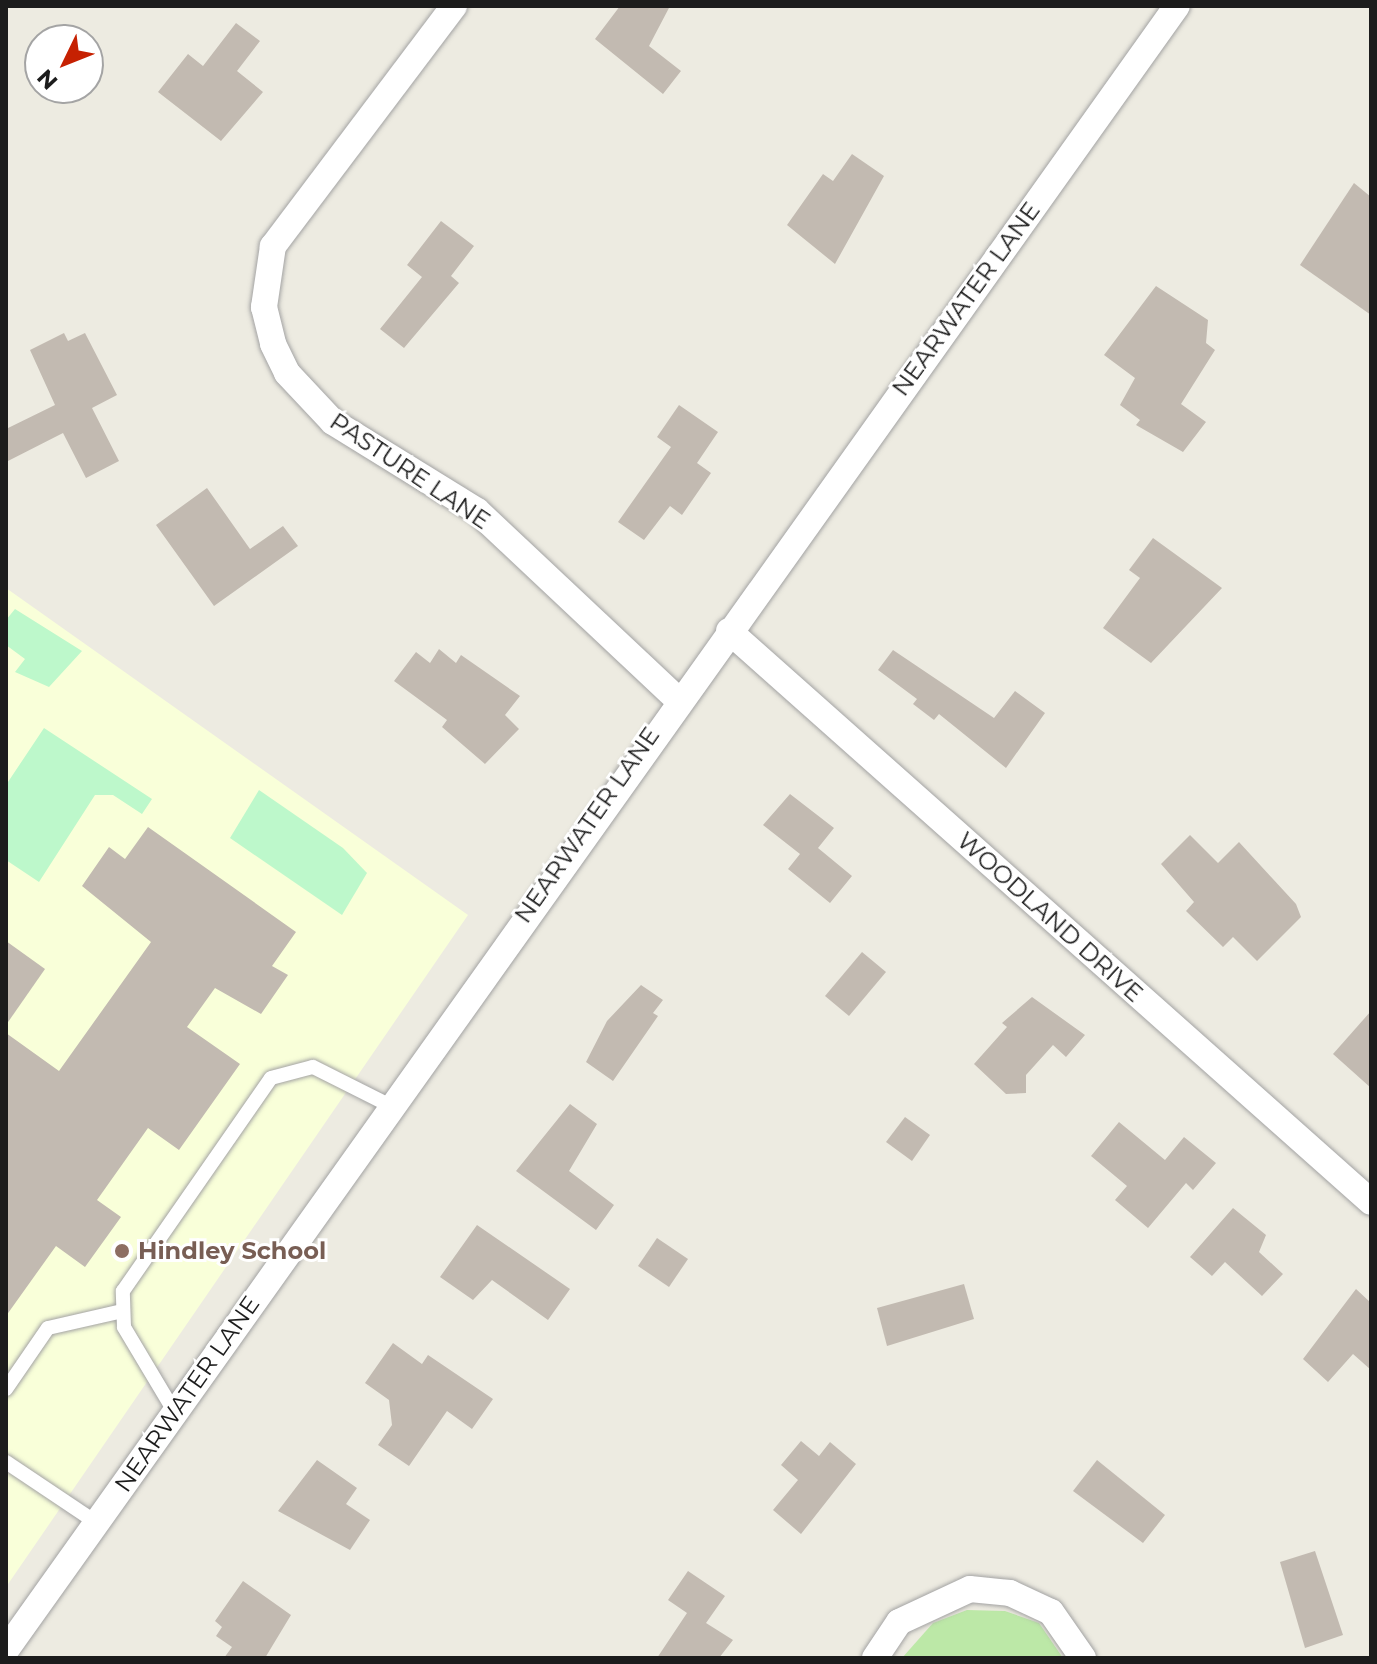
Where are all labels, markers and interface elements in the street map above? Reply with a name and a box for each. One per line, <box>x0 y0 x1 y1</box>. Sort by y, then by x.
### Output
north arrow <box>24 24 104 104</box>
text: N <box>32 64 63 95</box>
street label: NEARWATER LANE <box>886 196 1046 402</box>
street label: PASTURE LANE <box>324 407 496 535</box>
street label: NEARWATER LANE <box>508 721 666 929</box>
street label: WOODLAND DRIVE <box>951 826 1149 1008</box>
place label: Hindley School <box>138 1237 326 1265</box>
marker: Hindley School <box>113 1242 131 1260</box>
street label: NEARWATER LANE <box>108 1290 266 1498</box>

